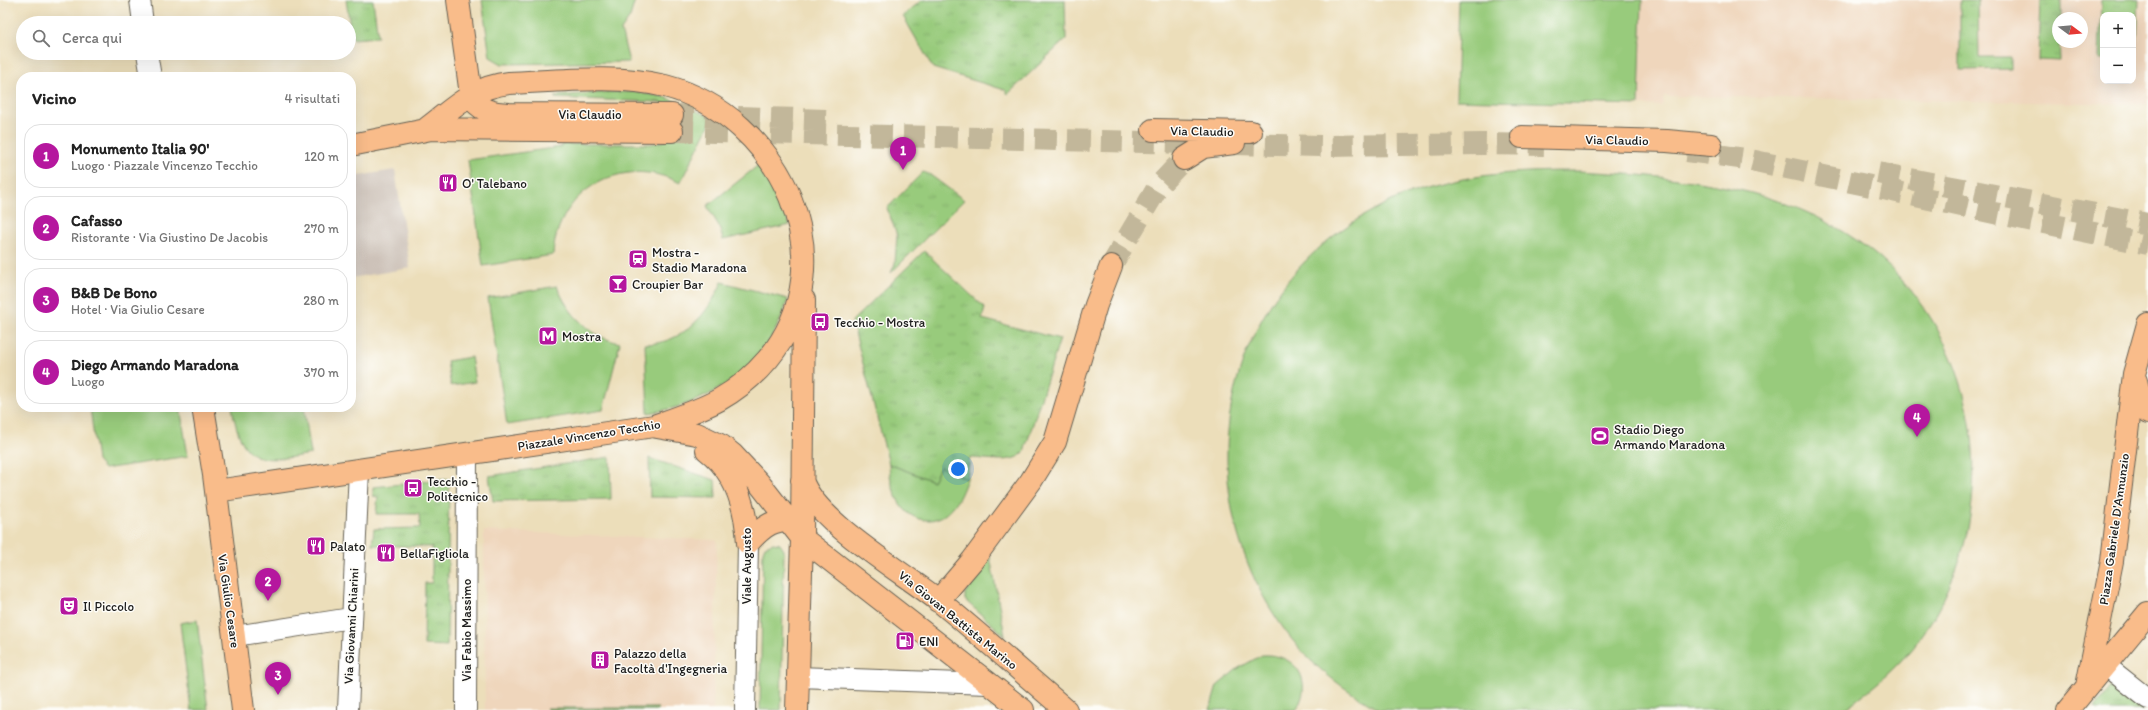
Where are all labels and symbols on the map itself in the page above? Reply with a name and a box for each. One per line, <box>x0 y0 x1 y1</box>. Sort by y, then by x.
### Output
north arrow <box>2052 12 2088 48</box>
street label: Via Claudio <box>558 107 622 122</box>
street label: Via Claudio <box>1170 123 1234 139</box>
street label: Via Claudio <box>1585 132 1649 148</box>
pin: 1 <box>890 137 916 170</box>
restaurant icon: O' Talebano <box>437 172 459 194</box>
place label: O' Talebano <box>462 176 527 191</box>
place label: Mostra - Stadio Maradona <box>652 245 747 275</box>
station icon: Mostra - Stadio Maradona <box>627 248 649 270</box>
bar icon: Croupier Bar <box>607 273 629 295</box>
place label: Croupier Bar <box>632 277 704 292</box>
bus stop icon: Tecchio - Mostra <box>809 311 831 333</box>
place label: Tecchio - Mostra <box>834 315 926 330</box>
metro station icon: Mostra <box>537 325 559 347</box>
place label: Mostra <box>562 329 602 344</box>
pin: 4 <box>1904 404 1930 437</box>
street label: Piazzale Vincenzo Tecchio <box>516 416 662 454</box>
place label: Stadio Diego Armando Maradona <box>1614 422 1725 452</box>
sports icon: Stadio Diego Armando Maradona <box>1589 425 1611 447</box>
street label: Piazza Gabriele D'Annunzio <box>2096 452 2132 606</box>
your location <box>948 459 968 479</box>
place label: Tecchio - Politecnico <box>427 474 489 504</box>
bus stop icon: Tecchio - Politecnico <box>402 477 424 499</box>
street label: Viale Augusto <box>739 527 754 604</box>
restaurant icon: Palato <box>305 535 327 557</box>
place label: Palato <box>330 539 366 554</box>
restaurant icon: BellaFigliola <box>375 542 397 564</box>
place label: BellaFigliola <box>400 546 469 561</box>
street label: Via Giulio Cesare <box>215 553 243 649</box>
street label: Via Giovan Battista Marino <box>896 567 1021 673</box>
pin: 2 <box>255 568 281 601</box>
street label: Via Giovanni Chiarini <box>340 568 362 684</box>
street label: Via Fabio Massimo <box>459 578 474 681</box>
theatre icon: Il Piccolo <box>58 595 80 617</box>
place label: Il Piccolo <box>83 599 134 614</box>
fuel station icon: ENI <box>894 630 916 652</box>
place label: ENI <box>919 634 938 649</box>
place label: Palazzo della Facoltà d'Ingegneria <box>614 646 727 676</box>
building icon: Palazzo della Facoltà d'Ingegneria <box>589 649 611 671</box>
pin: 3 <box>265 662 291 695</box>

